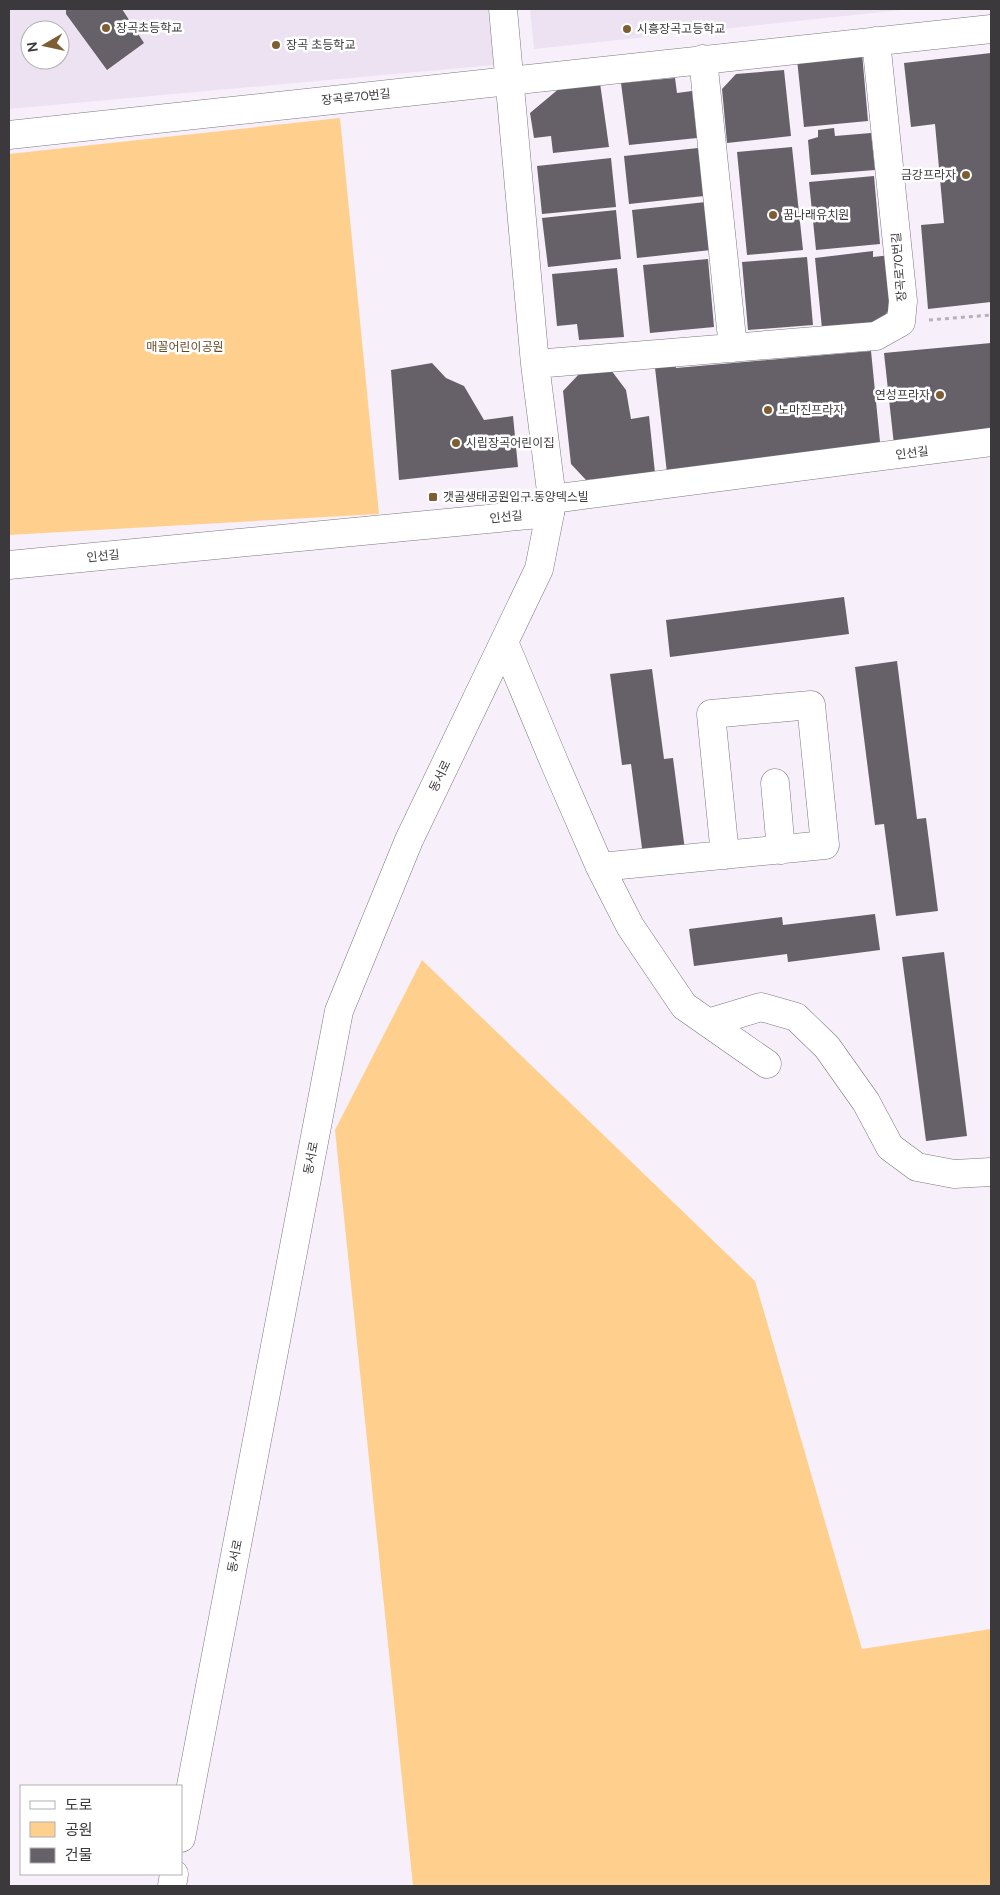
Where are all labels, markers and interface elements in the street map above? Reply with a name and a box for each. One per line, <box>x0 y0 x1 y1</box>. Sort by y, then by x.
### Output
north arrow <box>20 20 70 70</box>
place label: 장곡초등학교 <box>116 20 182 36</box>
place label: 시흥장곡고등학교 <box>637 21 725 37</box>
marker: 장곡초등학교 <box>100 22 112 34</box>
marker: 시흥장곡고등학교 <box>621 23 633 35</box>
place label: 장곡 초등학교 <box>286 37 355 53</box>
marker: 장곡 초등학교 <box>270 39 282 51</box>
text: N <box>22 41 42 53</box>
street label: 장곡로70번길 <box>321 85 391 109</box>
place label: 금강프라자 <box>901 167 956 183</box>
marker: 금강프라자 <box>960 169 972 181</box>
place label: 꿈나래유치원 <box>783 207 849 223</box>
marker: 꿈나래유치원 <box>767 209 779 221</box>
street label: 장곡로70번길 <box>888 232 910 302</box>
park label: 매꼴어린이공원 <box>146 339 224 355</box>
place label: 연성프라자 <box>875 387 930 403</box>
marker: 연성프라자 <box>934 389 946 401</box>
place label: 노마진프라자 <box>778 402 844 418</box>
marker: 노마진프라자 <box>762 404 774 416</box>
place label: 시립장곡어린이집 <box>466 435 554 451</box>
marker: 시립장곡어린이집 <box>450 437 462 449</box>
street label: 인선길 <box>895 443 929 463</box>
place label: 갯골생태공원입구.동양덱스빌 <box>443 489 589 505</box>
marker: 갯골생태공원입구.동양덱스빌 <box>427 491 439 503</box>
street label: 인선길 <box>489 507 523 527</box>
street label: 인선길 <box>86 546 120 566</box>
street label: 동서로 <box>426 758 454 794</box>
street label: 동서로 <box>300 1140 322 1176</box>
street label: 동서로 <box>224 1538 246 1574</box>
legend <box>20 1785 182 1875</box>
text: 도로 <box>65 1795 93 1815</box>
text: 공원 <box>65 1820 93 1840</box>
text: 건물 <box>65 1845 93 1865</box>

